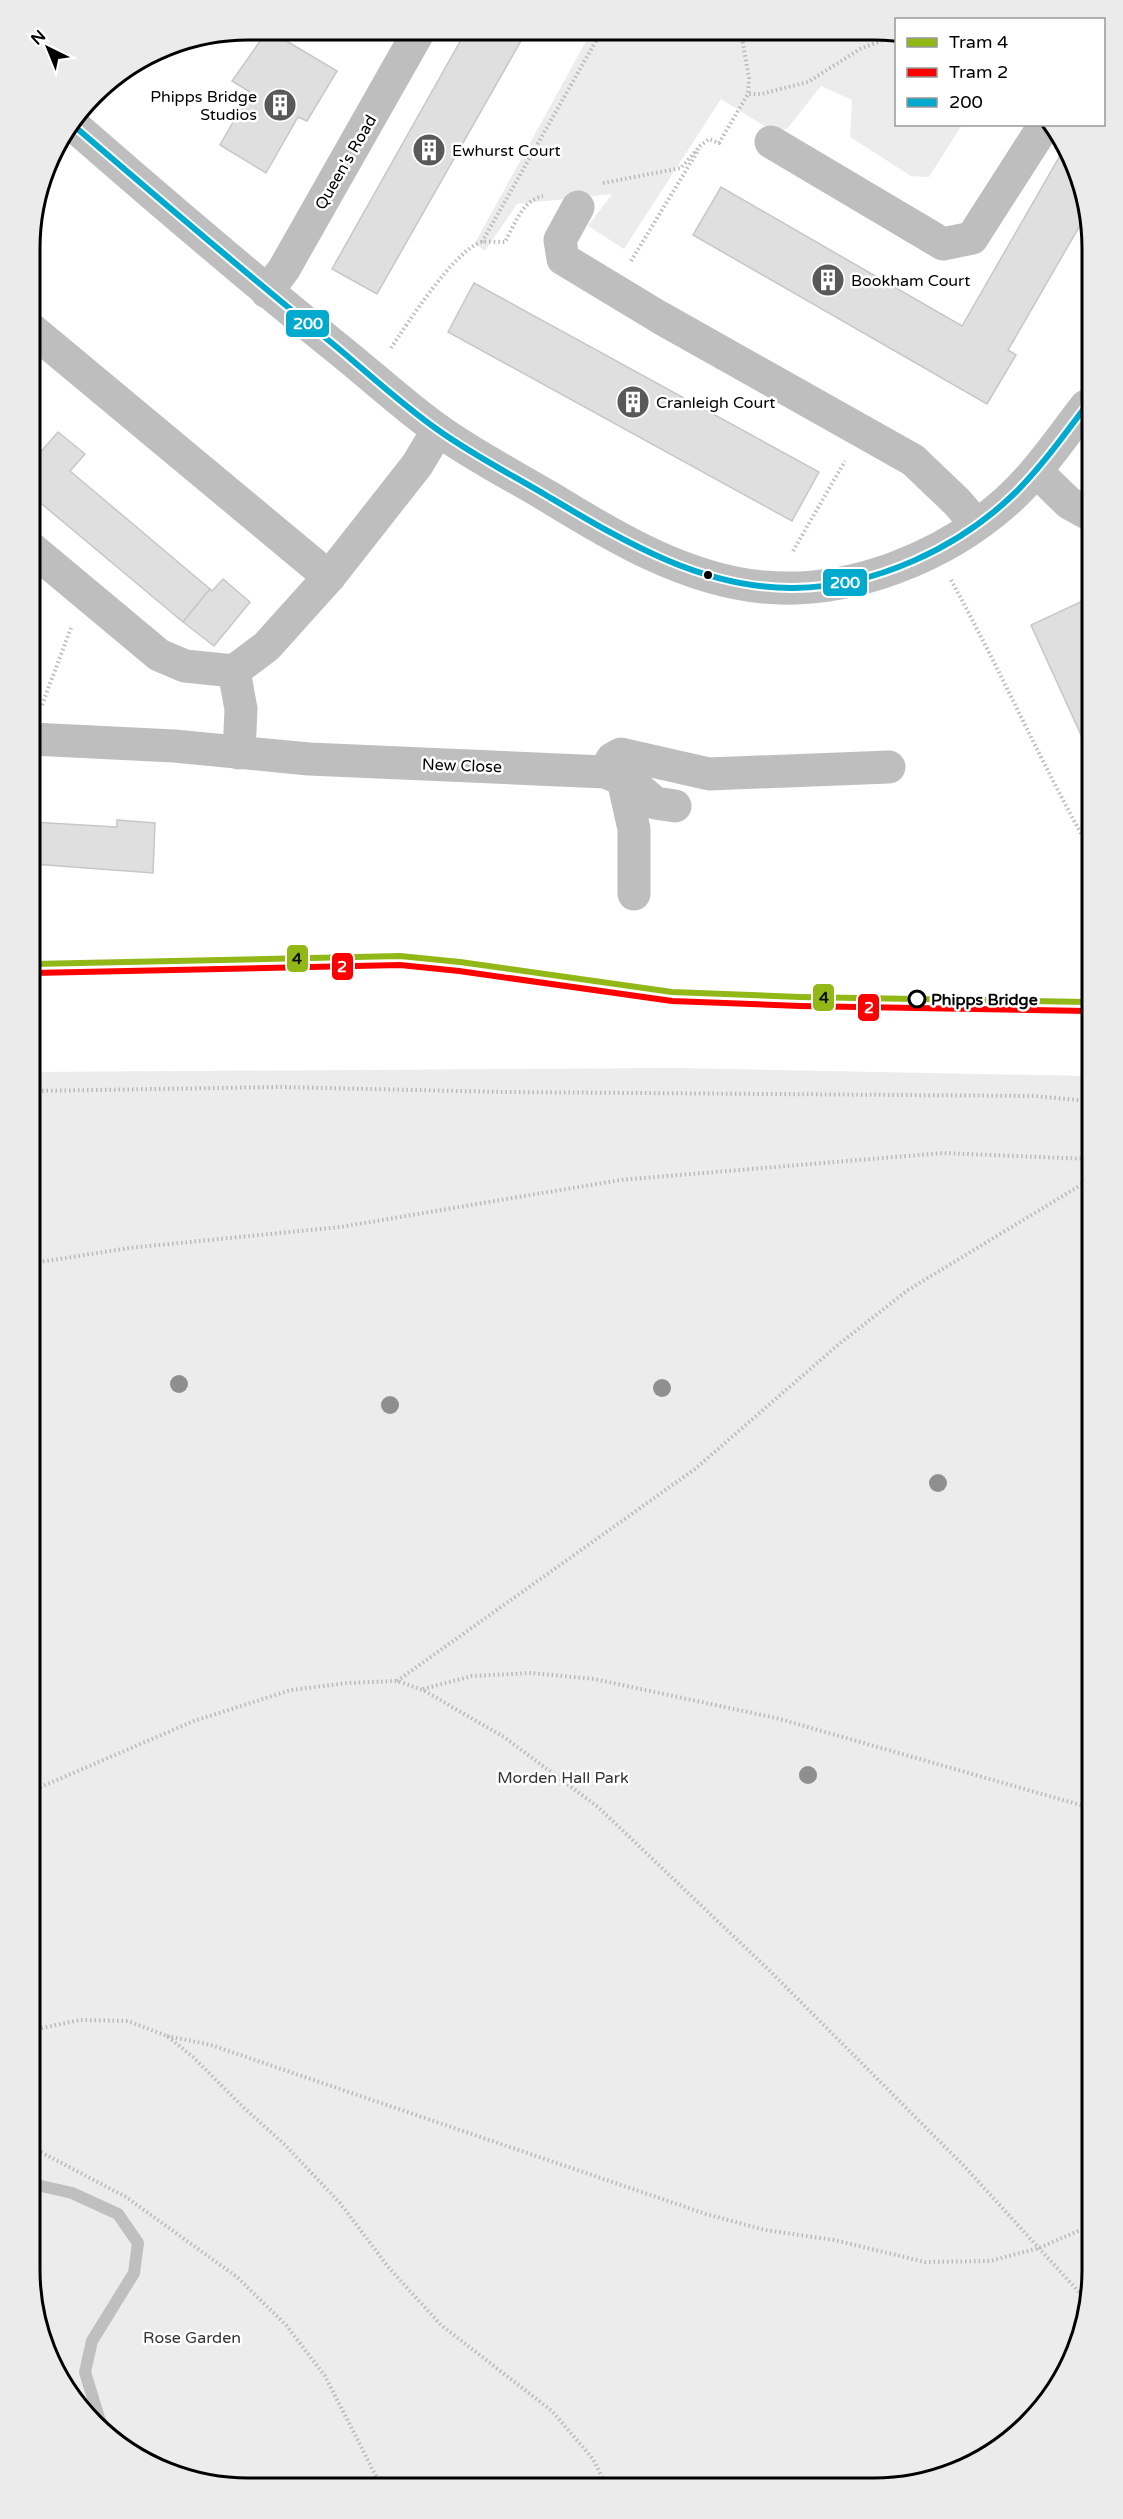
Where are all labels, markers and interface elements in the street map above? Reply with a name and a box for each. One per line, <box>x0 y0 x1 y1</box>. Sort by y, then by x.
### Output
north arrow <box>18 18 78 78</box>
legend <box>895 18 1105 126</box>
text: N <box>27 26 50 49</box>
text: Tram 4 <box>949 31 1008 53</box>
text: Tram 2 <box>949 61 1008 83</box>
place label: Phipps Bridge Studios <box>150 87 257 125</box>
building icon: Phipps Bridge Studios <box>262 87 298 123</box>
text: 200 <box>949 91 983 113</box>
street label: Queen's Road <box>311 112 381 213</box>
building icon: Ewhurst Court <box>411 132 447 168</box>
place label: Ewhurst Court <box>452 141 561 161</box>
building icon: Bookham Court <box>810 262 846 298</box>
place label: Bookham Court <box>851 271 970 291</box>
line badge: 200 <box>285 309 330 338</box>
text: 200 <box>293 314 323 334</box>
building icon: Cranleigh Court <box>615 384 651 420</box>
place label: Cranleigh Court <box>656 393 775 413</box>
line badge: 200 <box>822 568 868 597</box>
unlabelled marker <box>702 569 714 581</box>
text: 200 <box>830 573 860 593</box>
street label: New Close <box>422 755 502 777</box>
line badge: 4 <box>286 944 309 973</box>
text: 4 <box>292 949 302 969</box>
line badge: 2 <box>331 952 354 981</box>
text: 2 <box>337 957 347 977</box>
line badge: 4 <box>812 983 835 1012</box>
text: 4 <box>819 988 829 1008</box>
marker: Phipps Bridge <box>908 990 926 1008</box>
place label: Phipps Bridge <box>931 990 1038 1010</box>
line badge: 2 <box>857 993 880 1022</box>
text: 2 <box>864 998 874 1018</box>
park label: Morden Hall Park <box>497 1768 629 1788</box>
park label: Rose Garden <box>143 2328 241 2348</box>

